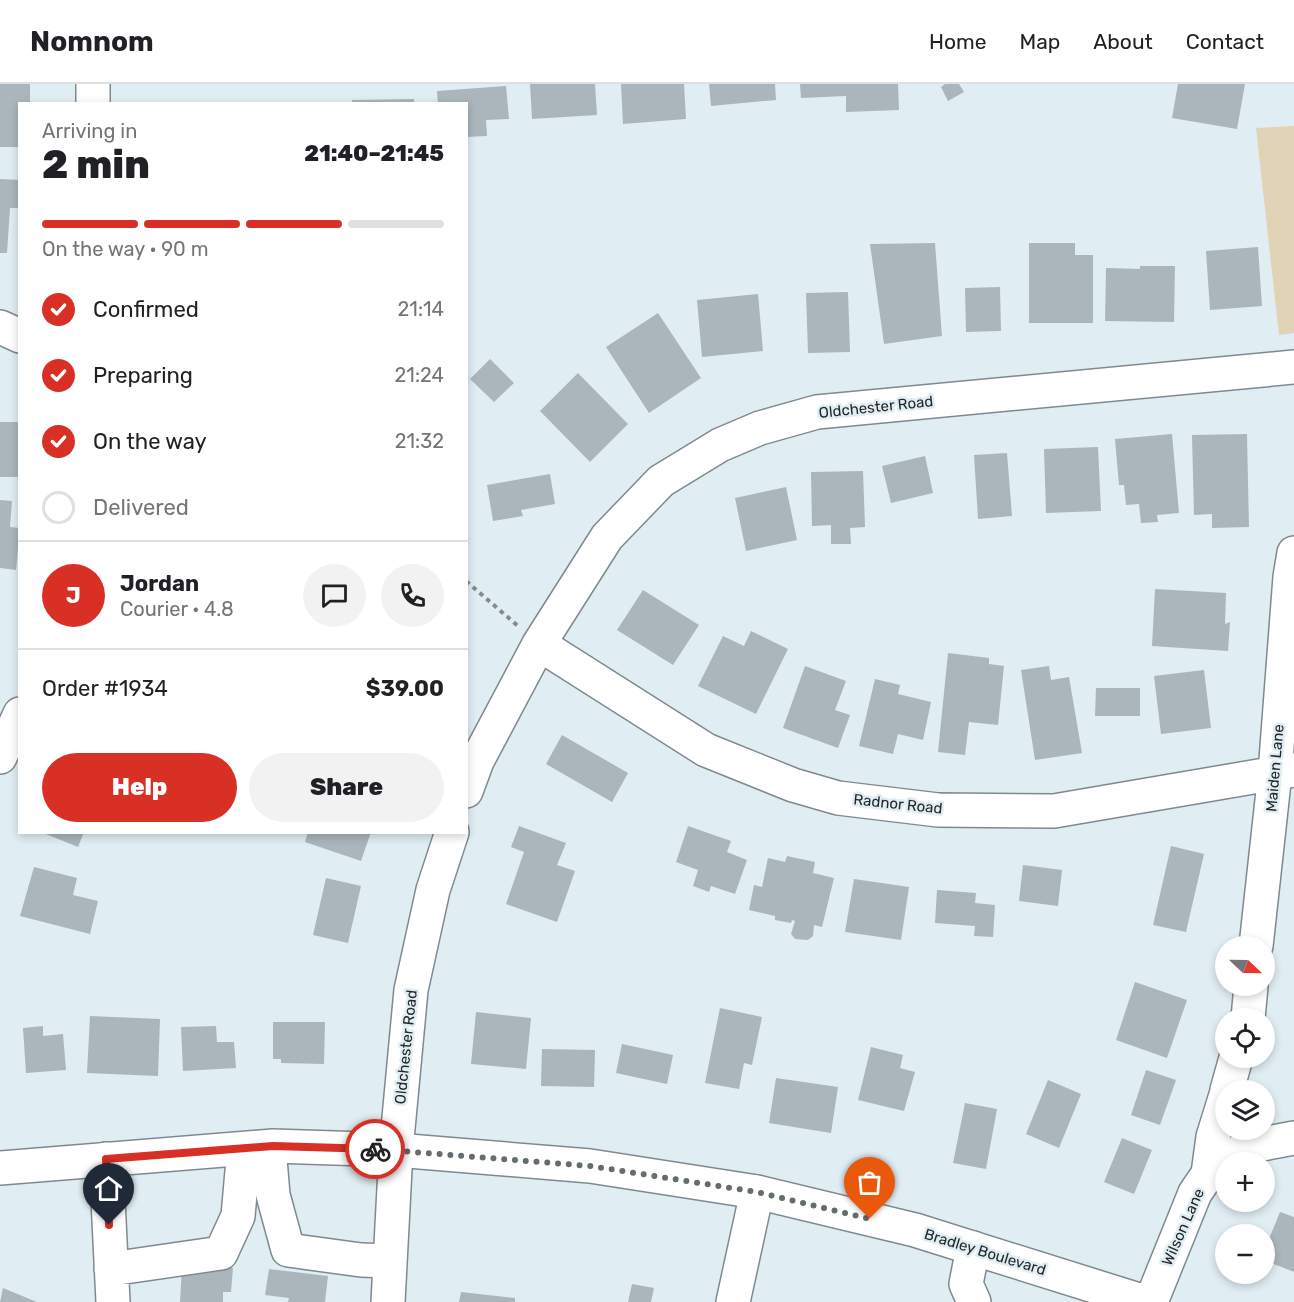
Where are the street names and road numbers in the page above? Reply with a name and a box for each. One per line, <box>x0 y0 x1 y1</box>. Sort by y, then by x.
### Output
street label: Oldchester Road <box>818 392 934 422</box>
street label: Maiden Lane <box>1262 723 1288 813</box>
street label: Radnor Road <box>853 790 943 818</box>
street label: Oldchester Road <box>391 989 421 1105</box>
street label: Wilson Lane <box>1158 1186 1208 1268</box>
street label: Bradley Boulevard <box>922 1225 1048 1279</box>

